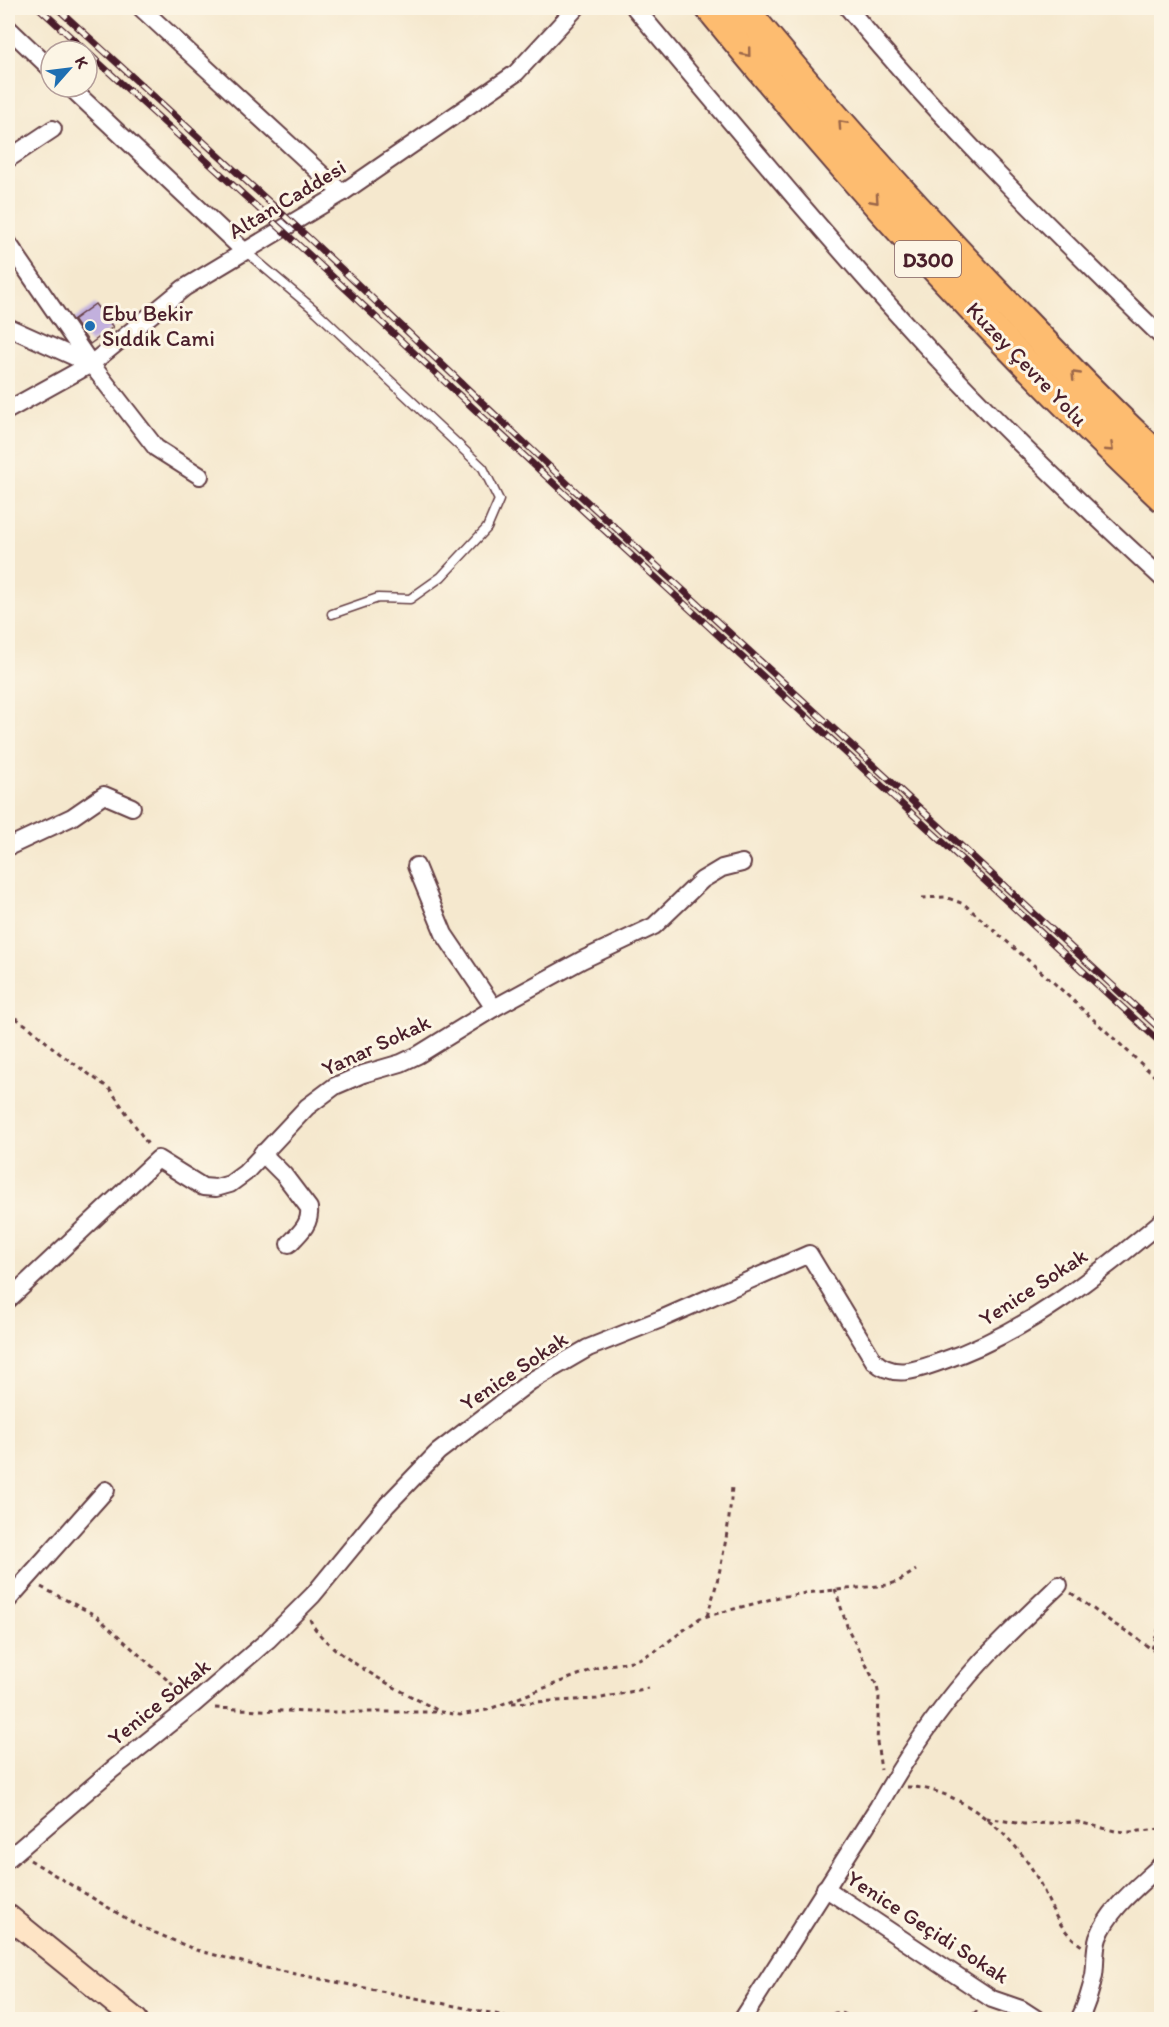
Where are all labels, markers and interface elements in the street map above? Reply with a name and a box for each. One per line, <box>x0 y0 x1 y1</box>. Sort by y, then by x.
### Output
north arrow <box>39 39 99 99</box>
one-way arrow <box>739 46 750 57</box>
text: K <box>71 53 93 72</box>
one-way arrow <box>838 121 849 131</box>
street label: Altan Caddesi <box>223 153 351 245</box>
one-way arrow <box>868 193 879 204</box>
road number: D300 <box>895 241 961 277</box>
street label: Kuzey Çevre Yolu <box>961 296 1093 432</box>
place label: Ebu Bekir Sıddık Cami <box>102 300 215 352</box>
marker: Ebu Bekir Sıddık Cami <box>83 319 97 333</box>
one-way arrow <box>1071 371 1082 381</box>
one-way arrow <box>1102 441 1113 452</box>
street label: Yanar Sokak <box>317 1008 435 1082</box>
street label: Yenice Sokak <box>974 1242 1093 1332</box>
street label: Yenice Sokak <box>455 1325 573 1417</box>
street label: Yenice Sokak <box>102 1652 216 1751</box>
street label: Yenice Geçidi Sokak <box>842 1864 1015 1990</box>

